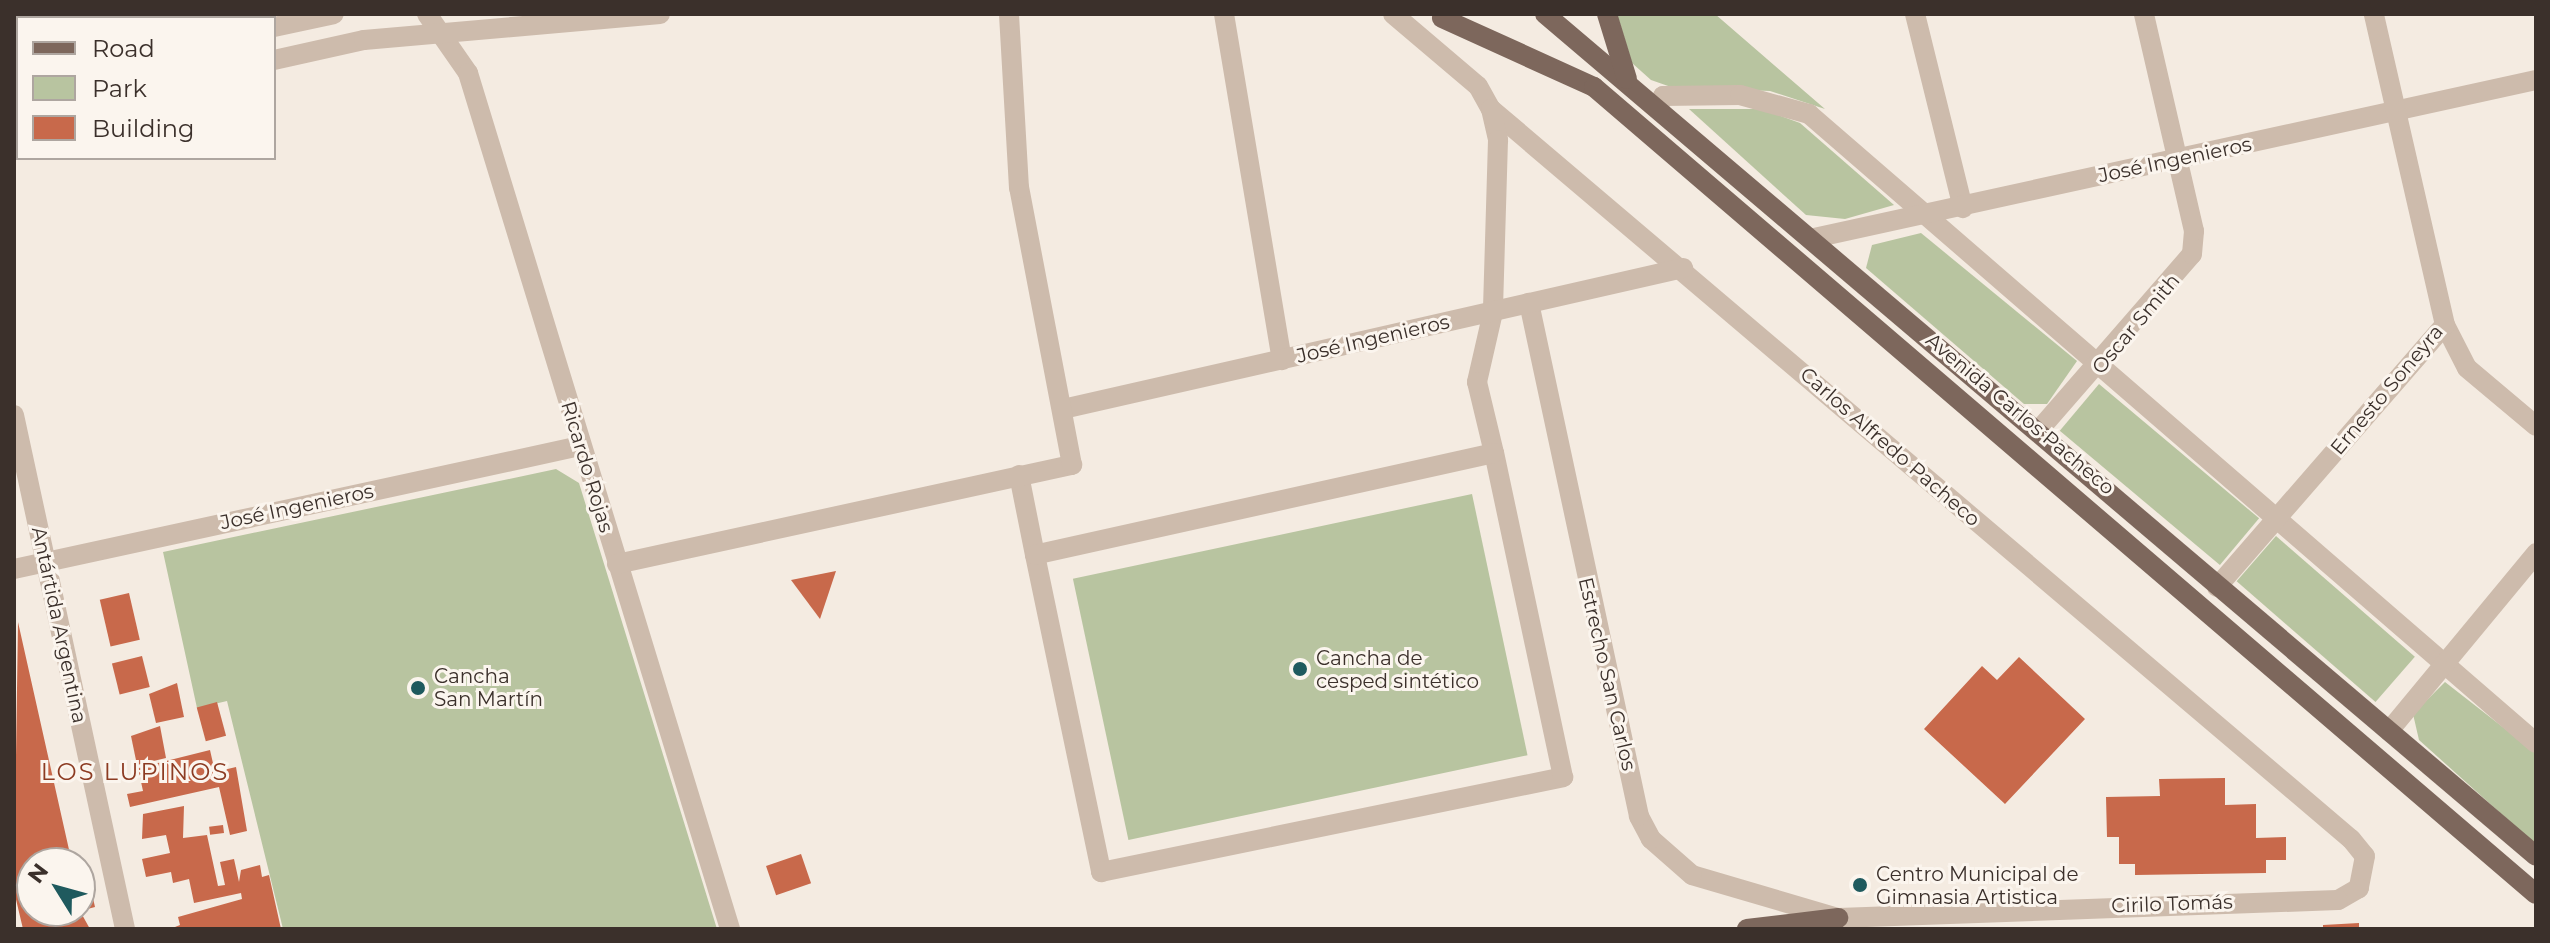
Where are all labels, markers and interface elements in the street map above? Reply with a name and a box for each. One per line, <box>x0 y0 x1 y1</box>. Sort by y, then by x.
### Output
legend <box>16 16 276 160</box>
text: Road <box>92 34 155 63</box>
text: Park <box>92 74 147 103</box>
text: Building <box>92 114 195 143</box>
street label: José Ingenieros <box>2096 132 2254 188</box>
street label: Oscar Smith <box>2087 269 2185 379</box>
street label: José Ingenieros <box>1294 310 1452 368</box>
street label: Ernesto Soneyra <box>2326 320 2448 460</box>
street label: Avenida Carlos Pacheco <box>1921 328 2119 500</box>
street label: Carlos Alfredo Pacheco <box>1795 362 1985 532</box>
street label: Ricardo Rojas <box>556 398 618 536</box>
street label: José Ingenieros <box>218 479 376 535</box>
street label: Antártida Argentina <box>26 525 92 725</box>
street label: Estrecho San Carlos <box>1573 575 1641 773</box>
place label: Cancha de cesped sintético <box>1316 646 1479 693</box>
marker: Cancha de cesped sintético <box>1291 660 1309 678</box>
place label: Cancha San Martín <box>434 664 543 711</box>
marker: Cancha San Martín <box>409 679 427 697</box>
district label: LOS LUPINOS <box>41 758 229 786</box>
north arrow <box>16 847 96 927</box>
text: N <box>22 858 54 889</box>
place label: Centro Municipal de Gimnasia Artistica <box>1876 862 2078 909</box>
marker: Centro Municipal de Gimnasia Artistica <box>1851 876 1869 894</box>
street label: Cirilo Tomás <box>2111 890 2233 918</box>

